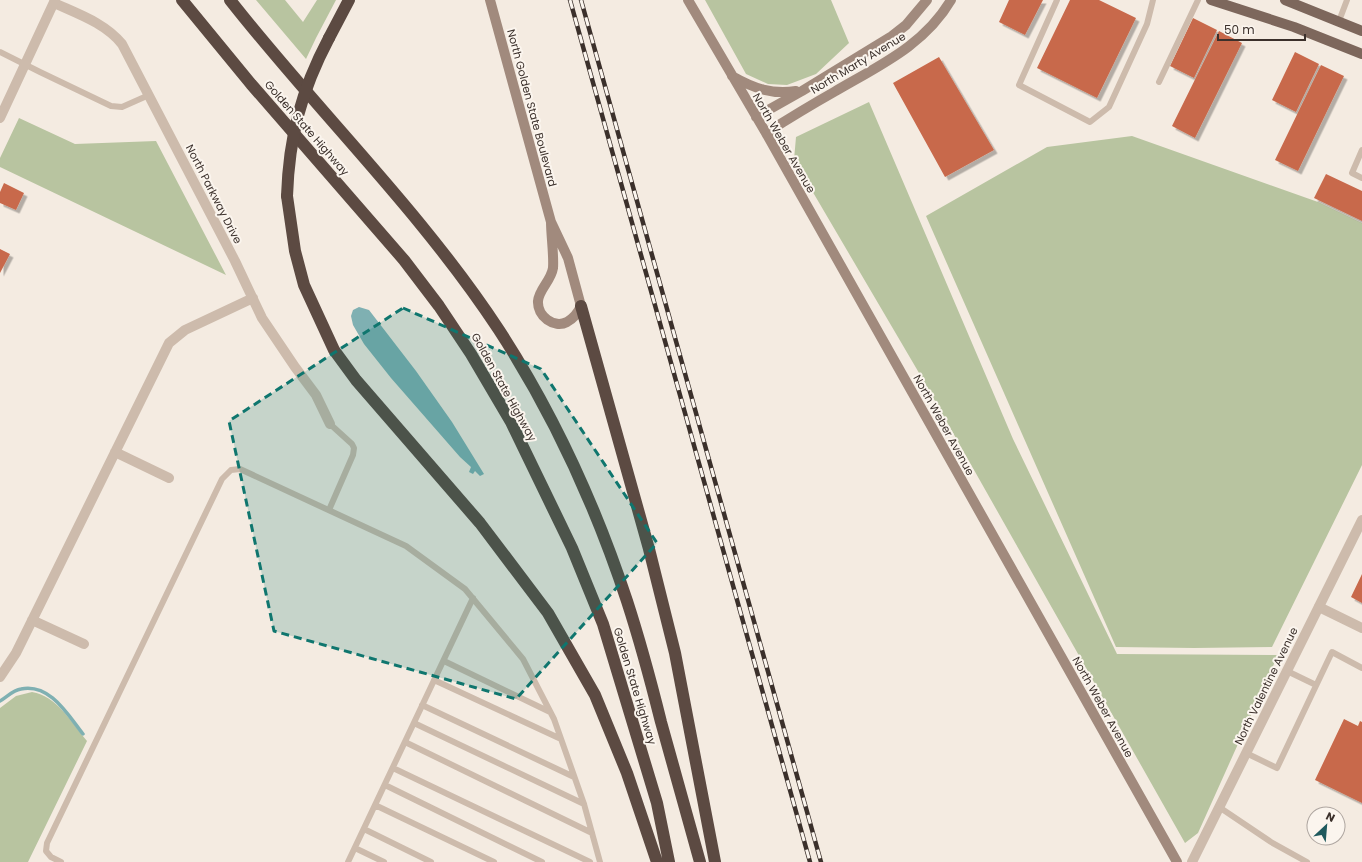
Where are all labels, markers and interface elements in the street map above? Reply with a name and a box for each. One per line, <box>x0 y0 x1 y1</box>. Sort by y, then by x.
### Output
scale bar <box>1218 16 1305 42</box>
text: 50 m <box>1224 21 1255 38</box>
street label: North Golden State Boulevard <box>503 27 561 189</box>
street label: North Marty Avenue <box>807 28 909 98</box>
street label: Golden State Highway <box>261 77 353 180</box>
street label: North Weber Avenue <box>749 90 819 196</box>
street label: North Parkway Drive <box>182 142 246 247</box>
street label: Golden State Highway <box>468 330 541 445</box>
street label: North Weber Avenue <box>910 372 978 478</box>
street label: North Valentine Avenue <box>1231 624 1302 748</box>
street label: Golden State Highway <box>610 625 661 747</box>
street label: North Weber Avenue <box>1069 654 1137 760</box>
north arrow <box>1306 806 1346 846</box>
text: N <box>1323 808 1338 826</box>

